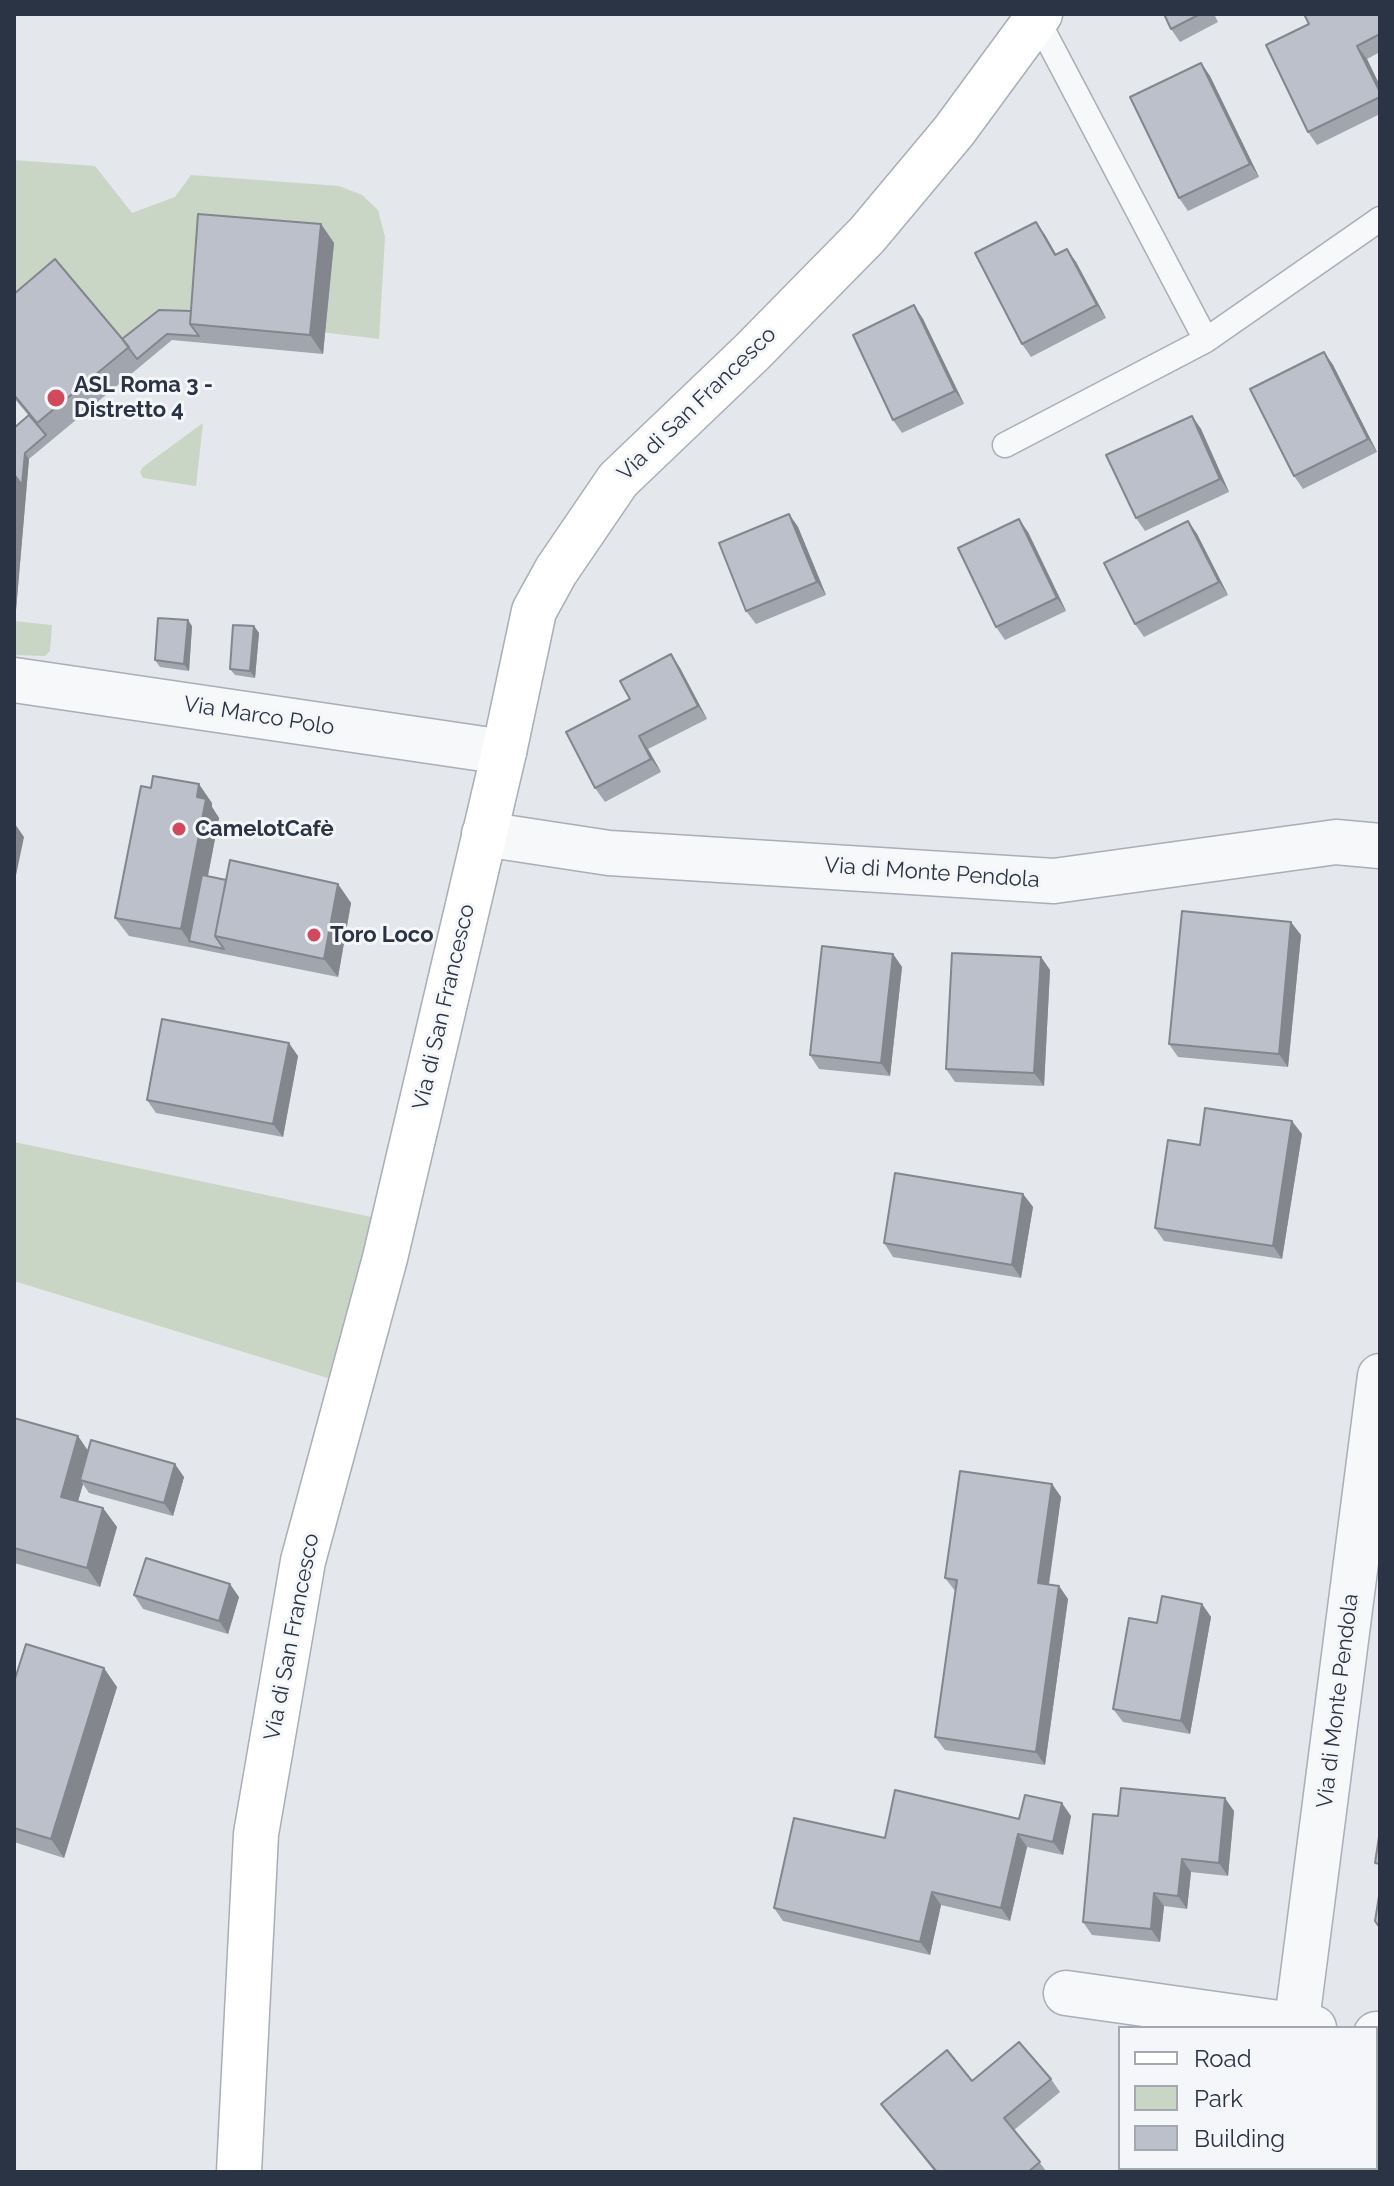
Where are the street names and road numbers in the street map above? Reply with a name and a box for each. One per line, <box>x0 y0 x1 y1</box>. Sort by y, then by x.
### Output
street label: Via di San Francesco <box>612 321 782 487</box>
street label: Via Marco Polo <box>182 691 336 741</box>
street label: Via di Monte Pendola <box>823 852 1041 894</box>
street label: Via di San Francesco <box>407 902 481 1112</box>
street label: Via di San Francesco <box>259 1531 325 1743</box>
street label: Via di Monte Pendola <box>1312 1592 1364 1810</box>

